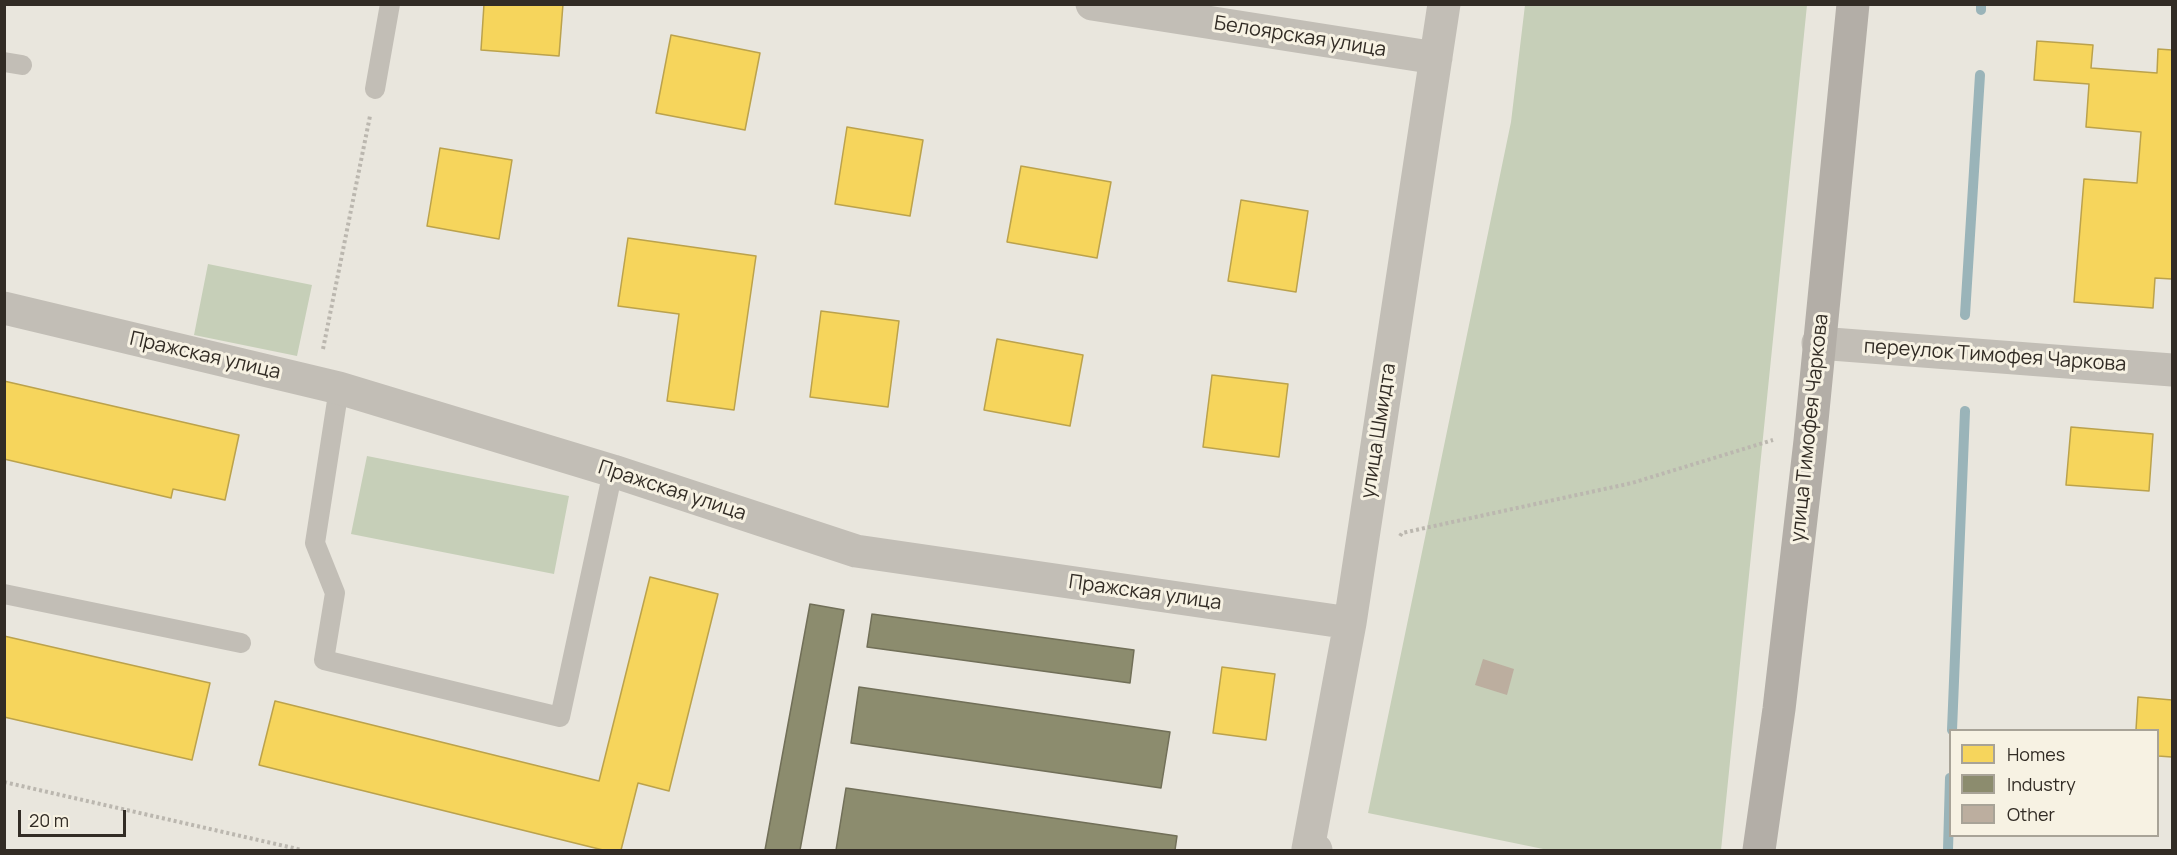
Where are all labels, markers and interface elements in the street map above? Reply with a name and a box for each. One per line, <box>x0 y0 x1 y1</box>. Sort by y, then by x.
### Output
street label: Белоярская улица <box>1212 12 1388 62</box>
street label: улица Тимофея Чаркова <box>1786 313 1834 543</box>
street label: Пражская улица <box>127 327 283 385</box>
street label: переулок Тимофея Чаркова <box>1863 335 2127 377</box>
street label: улица Шмидта <box>1356 362 1402 500</box>
street label: Пражская улица <box>595 456 749 526</box>
street label: Пражская улица <box>1067 570 1223 616</box>
legend <box>1949 729 2159 837</box>
text: Homes <box>2007 742 2065 766</box>
text: Industry <box>2007 772 2076 796</box>
scale bar <box>21 798 129 836</box>
text: Other <box>2007 802 2055 826</box>
text: 20 m <box>29 808 69 832</box>

